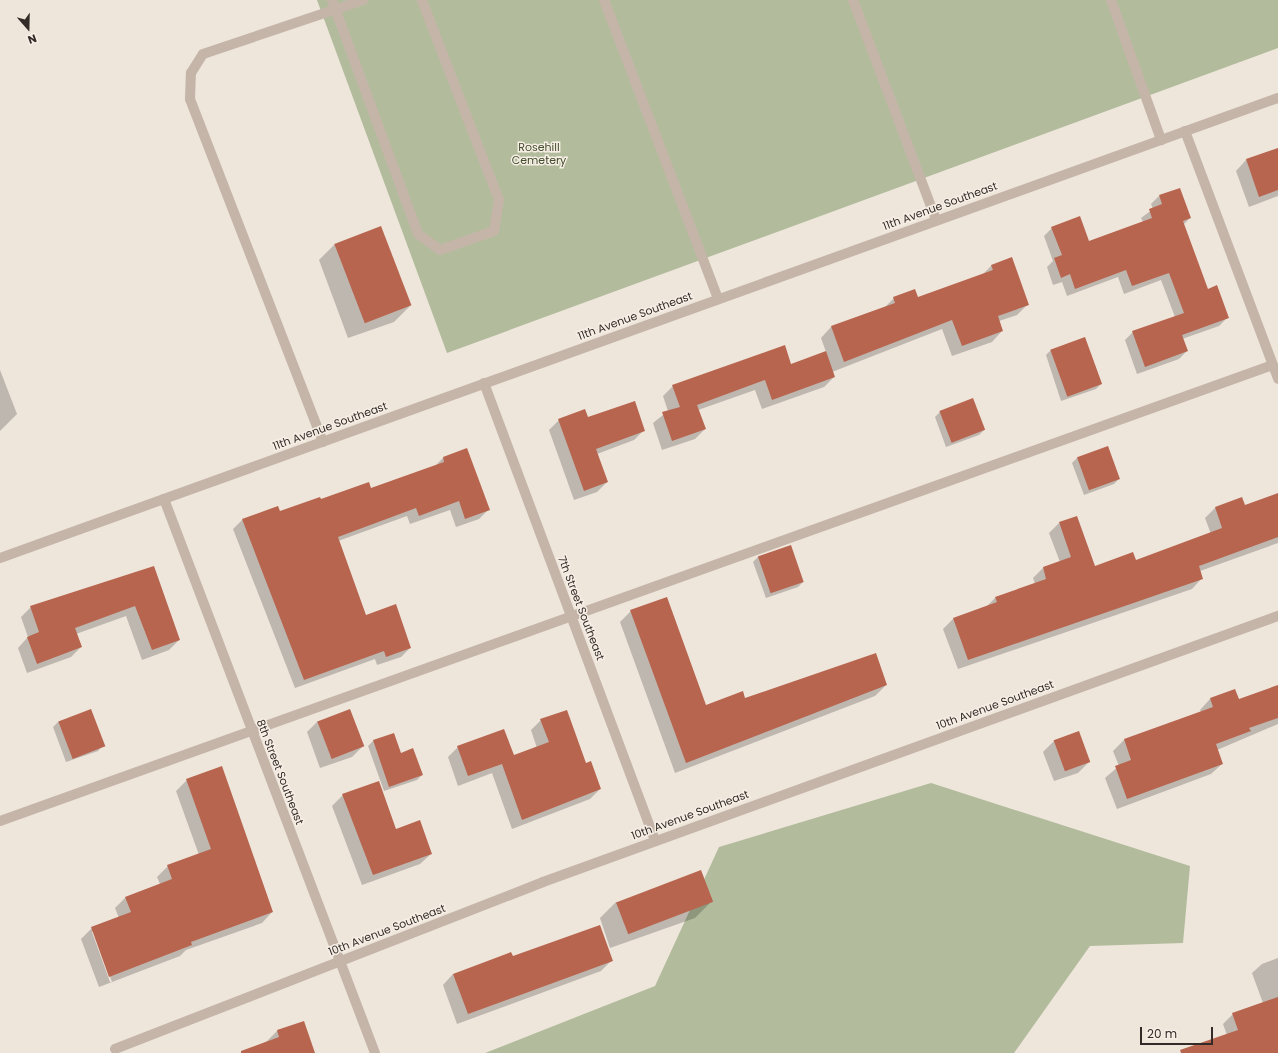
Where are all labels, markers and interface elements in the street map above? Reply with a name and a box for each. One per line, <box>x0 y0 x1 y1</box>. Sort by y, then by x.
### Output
north arrow <box>8 8 48 48</box>
text: N <box>25 30 39 48</box>
park label: Rosehill Cemetery <box>512 141 566 167</box>
street label: 11th Avenue Southeast <box>881 179 999 233</box>
street label: 11th Avenue Southeast <box>576 289 694 343</box>
street label: 11th Avenue Southeast <box>271 399 389 453</box>
street label: 7th Street Southeast <box>555 554 607 662</box>
street label: 10th Avenue Southeast <box>934 678 1056 732</box>
street label: 8th Street Southeast <box>254 718 306 826</box>
street label: 10th Avenue Southeast <box>629 788 751 842</box>
street label: 10th Avenue Southeast <box>327 902 447 958</box>
scale bar <box>1142 1019 1215 1045</box>
text: 20 m <box>1147 1025 1177 1042</box>

